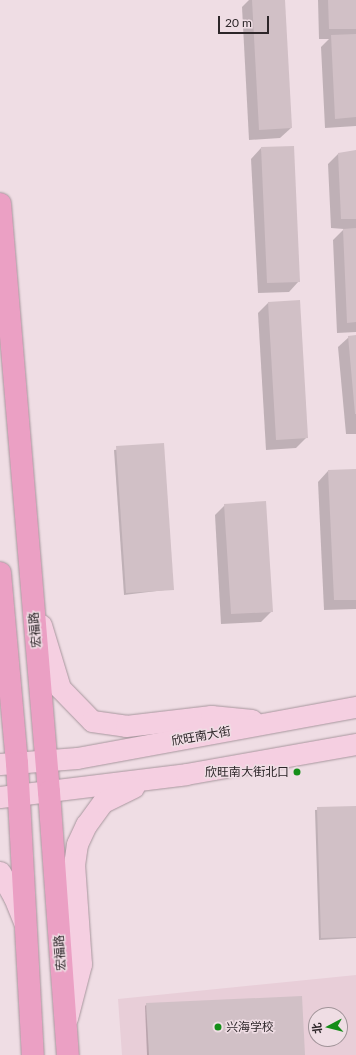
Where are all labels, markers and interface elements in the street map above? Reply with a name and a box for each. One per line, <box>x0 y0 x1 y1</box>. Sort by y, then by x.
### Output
scale bar <box>220 8 271 34</box>
text: 20 m <box>225 15 252 30</box>
street label: 宏福路 <box>26 611 44 649</box>
street label: 欣旺南大街 <box>170 724 232 748</box>
place label: 欣旺南大街北口 <box>205 765 289 779</box>
marker: 欣旺南大街北口 <box>292 767 302 777</box>
street label: 宏福路 <box>52 935 68 971</box>
north arrow <box>308 1007 348 1047</box>
place label: 兴海学校 <box>226 1020 274 1034</box>
marker: 兴海学校 <box>213 1022 223 1032</box>
text: 北 <box>309 1022 324 1035</box>

